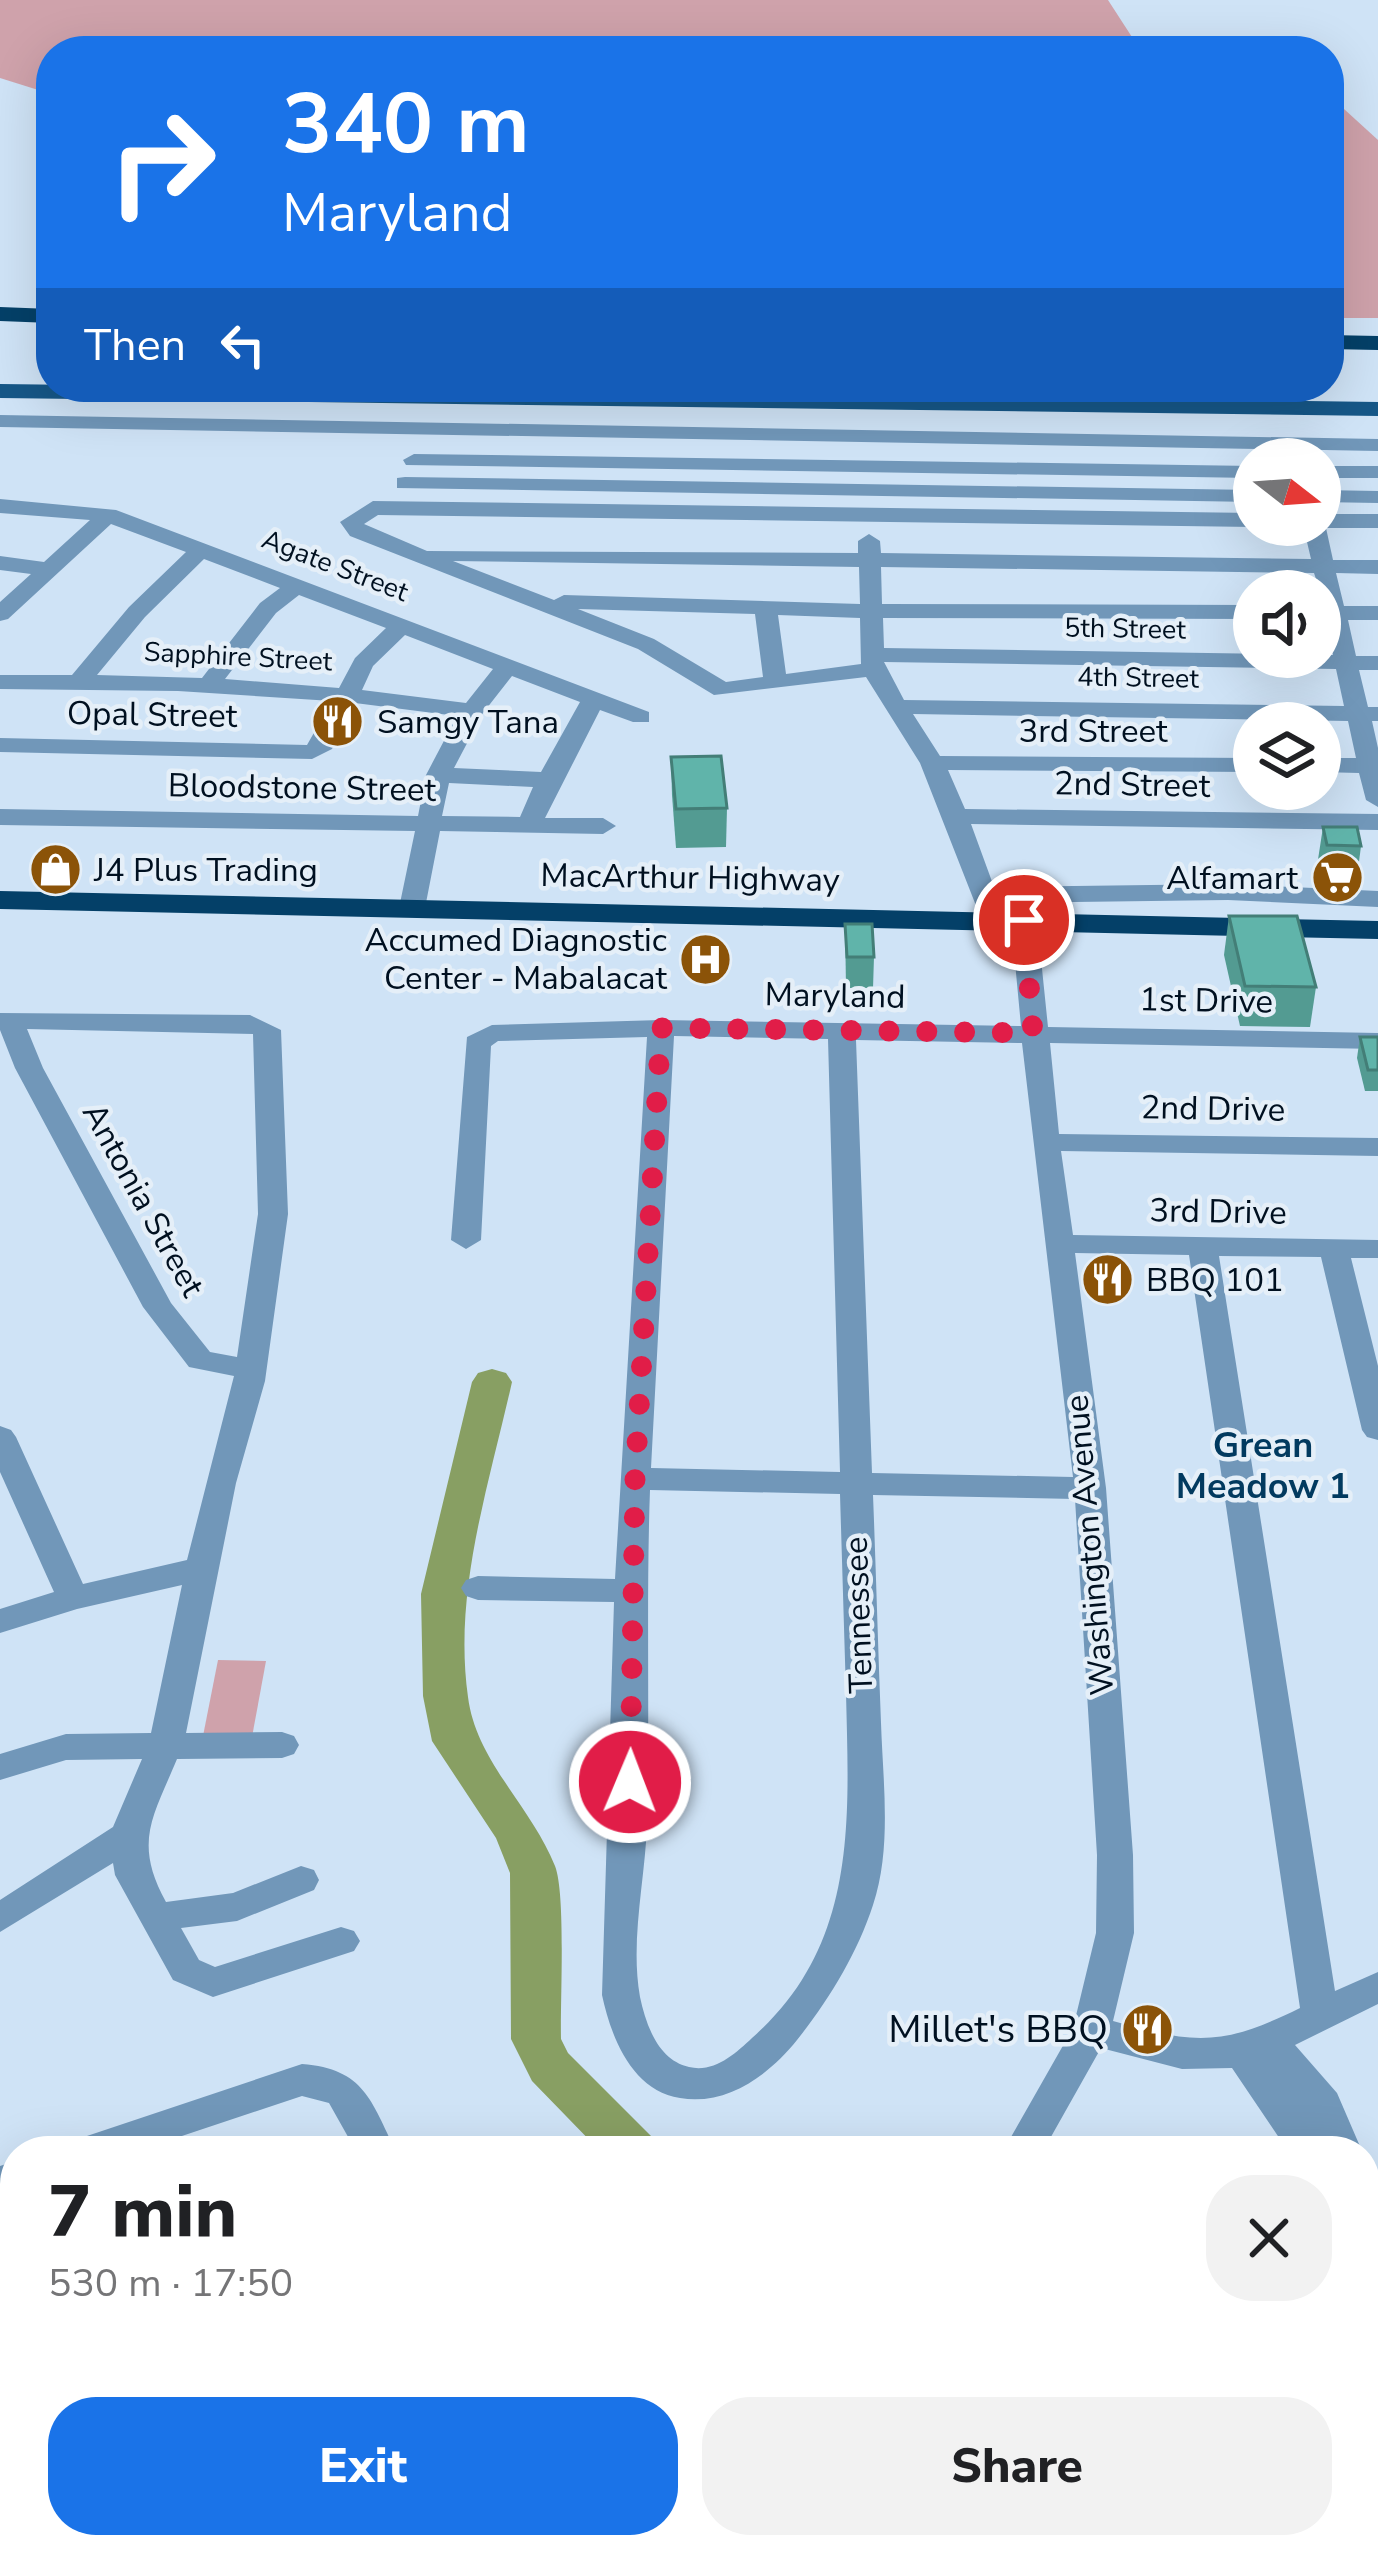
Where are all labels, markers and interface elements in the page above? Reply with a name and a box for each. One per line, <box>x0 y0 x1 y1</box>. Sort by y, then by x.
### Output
text: 340 m <box>282 67 530 182</box>
icon: right <box>84 84 240 240</box>
text: Maryland <box>282 176 512 250</box>
icon: left <box>210 312 276 378</box>
text: Then <box>84 315 186 376</box>
north arrow <box>1233 438 1341 546</box>
map controls <box>1233 438 1341 810</box>
street label: Agate Street <box>256 521 414 611</box>
button: sound <box>1233 570 1341 678</box>
street label: 5th Street <box>1064 609 1187 649</box>
street label: Sapphire Street <box>143 634 334 680</box>
street label: 4th Street <box>1077 658 1200 698</box>
street label: Opal Street <box>66 691 238 739</box>
restaurant icon: Samgy Tana <box>310 694 366 750</box>
place label: Samgy Tana <box>377 700 559 745</box>
button: layers <box>1233 702 1341 810</box>
street label: 3rd Street <box>1018 709 1168 754</box>
street label: 2nd Street <box>1053 761 1211 809</box>
street label: Bloodstone Street <box>168 763 437 813</box>
shop icon: J4 Plus Trading <box>27 842 83 898</box>
place label: J4 Plus Trading <box>93 848 318 893</box>
supermarket icon: Alfamart <box>1309 850 1365 906</box>
street label: MacArthur Highway <box>540 853 840 903</box>
place label: Alfamart <box>1166 856 1298 901</box>
pin <box>973 869 1075 971</box>
icon: arrive <box>991 887 1057 953</box>
place label: Accumed Diagnostic Center - Mabalacat <box>365 918 667 1001</box>
hospital icon: Accumed Diagnostic Center - Mabalacat <box>678 931 734 987</box>
street label: Maryland <box>764 972 906 1020</box>
street label: 1st Drive <box>1139 977 1273 1025</box>
street label: 2nd Drive <box>1140 1085 1286 1133</box>
street label: Antonia Street <box>71 1095 215 1305</box>
street label: 3rd Drive <box>1149 1188 1287 1236</box>
restaurant icon: BBQ 101 <box>1079 1252 1135 1308</box>
place label: BBQ 101 <box>1146 1258 1284 1303</box>
street label: Washington Avenue <box>1054 1393 1126 1697</box>
district label: Grean Meadow 1 <box>1176 1421 1350 1511</box>
street label: Tennessee <box>834 1536 884 1694</box>
position arrow <box>567 1719 693 1845</box>
restaurant icon: Millet's BBQ <box>1119 2001 1175 2057</box>
place label: Millet's BBQ <box>888 2003 1108 2056</box>
text: 7 min <box>48 2163 237 2261</box>
button: close <box>1206 2175 1332 2301</box>
text: 530 m · 17:50 <box>48 2257 293 2310</box>
button: Exit <box>48 2397 678 2535</box>
button: Share <box>702 2397 1332 2535</box>

